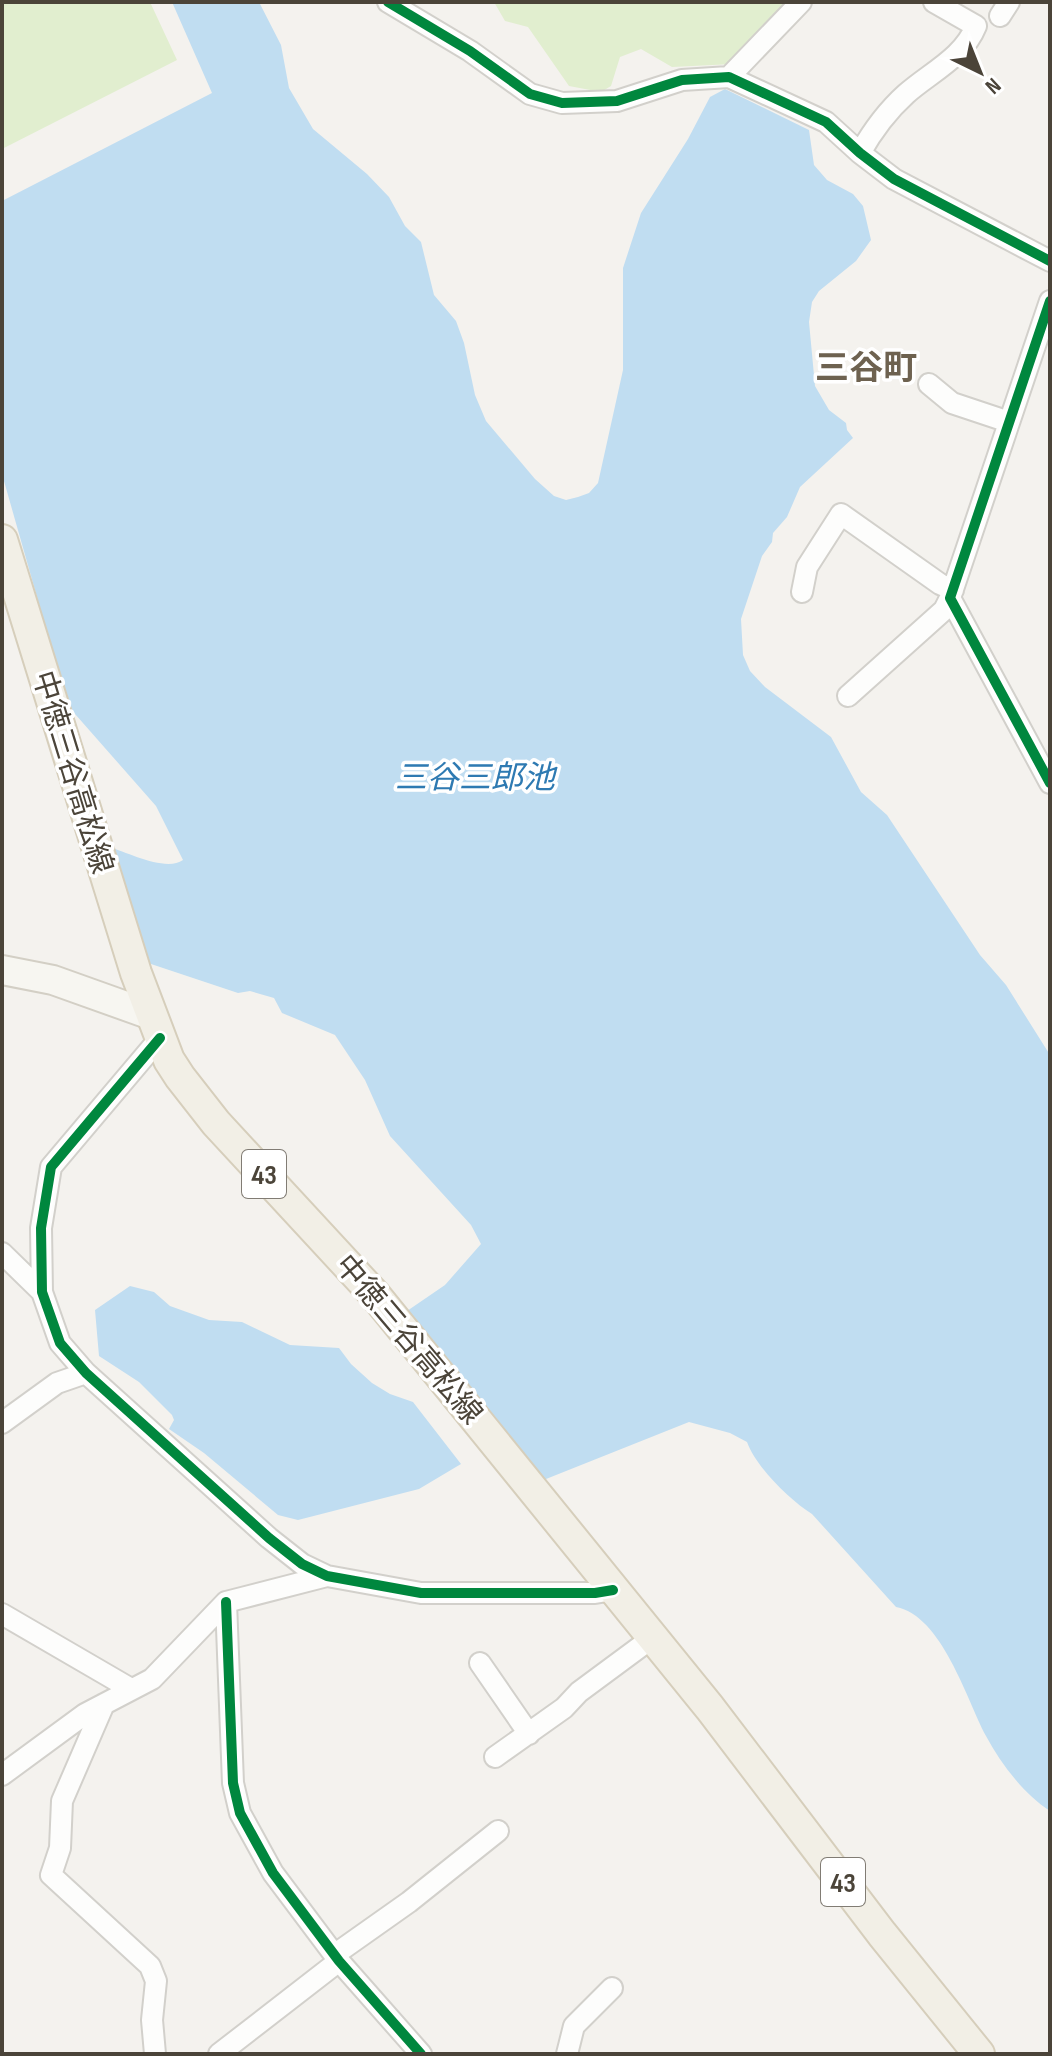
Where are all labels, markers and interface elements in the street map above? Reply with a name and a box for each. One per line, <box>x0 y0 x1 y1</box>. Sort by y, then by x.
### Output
north arrow <box>940 32 1020 112</box>
text: N <box>979 72 1006 99</box>
district label: 三谷町 <box>815 348 917 389</box>
street label: 中徳三谷高松線 <box>24 667 120 878</box>
water label: 三谷三郎池 <box>395 759 558 798</box>
road number: 43 <box>242 1150 286 1198</box>
street label: 中徳三谷高松線 <box>327 1248 490 1432</box>
road number: 43 <box>821 1858 865 1906</box>

